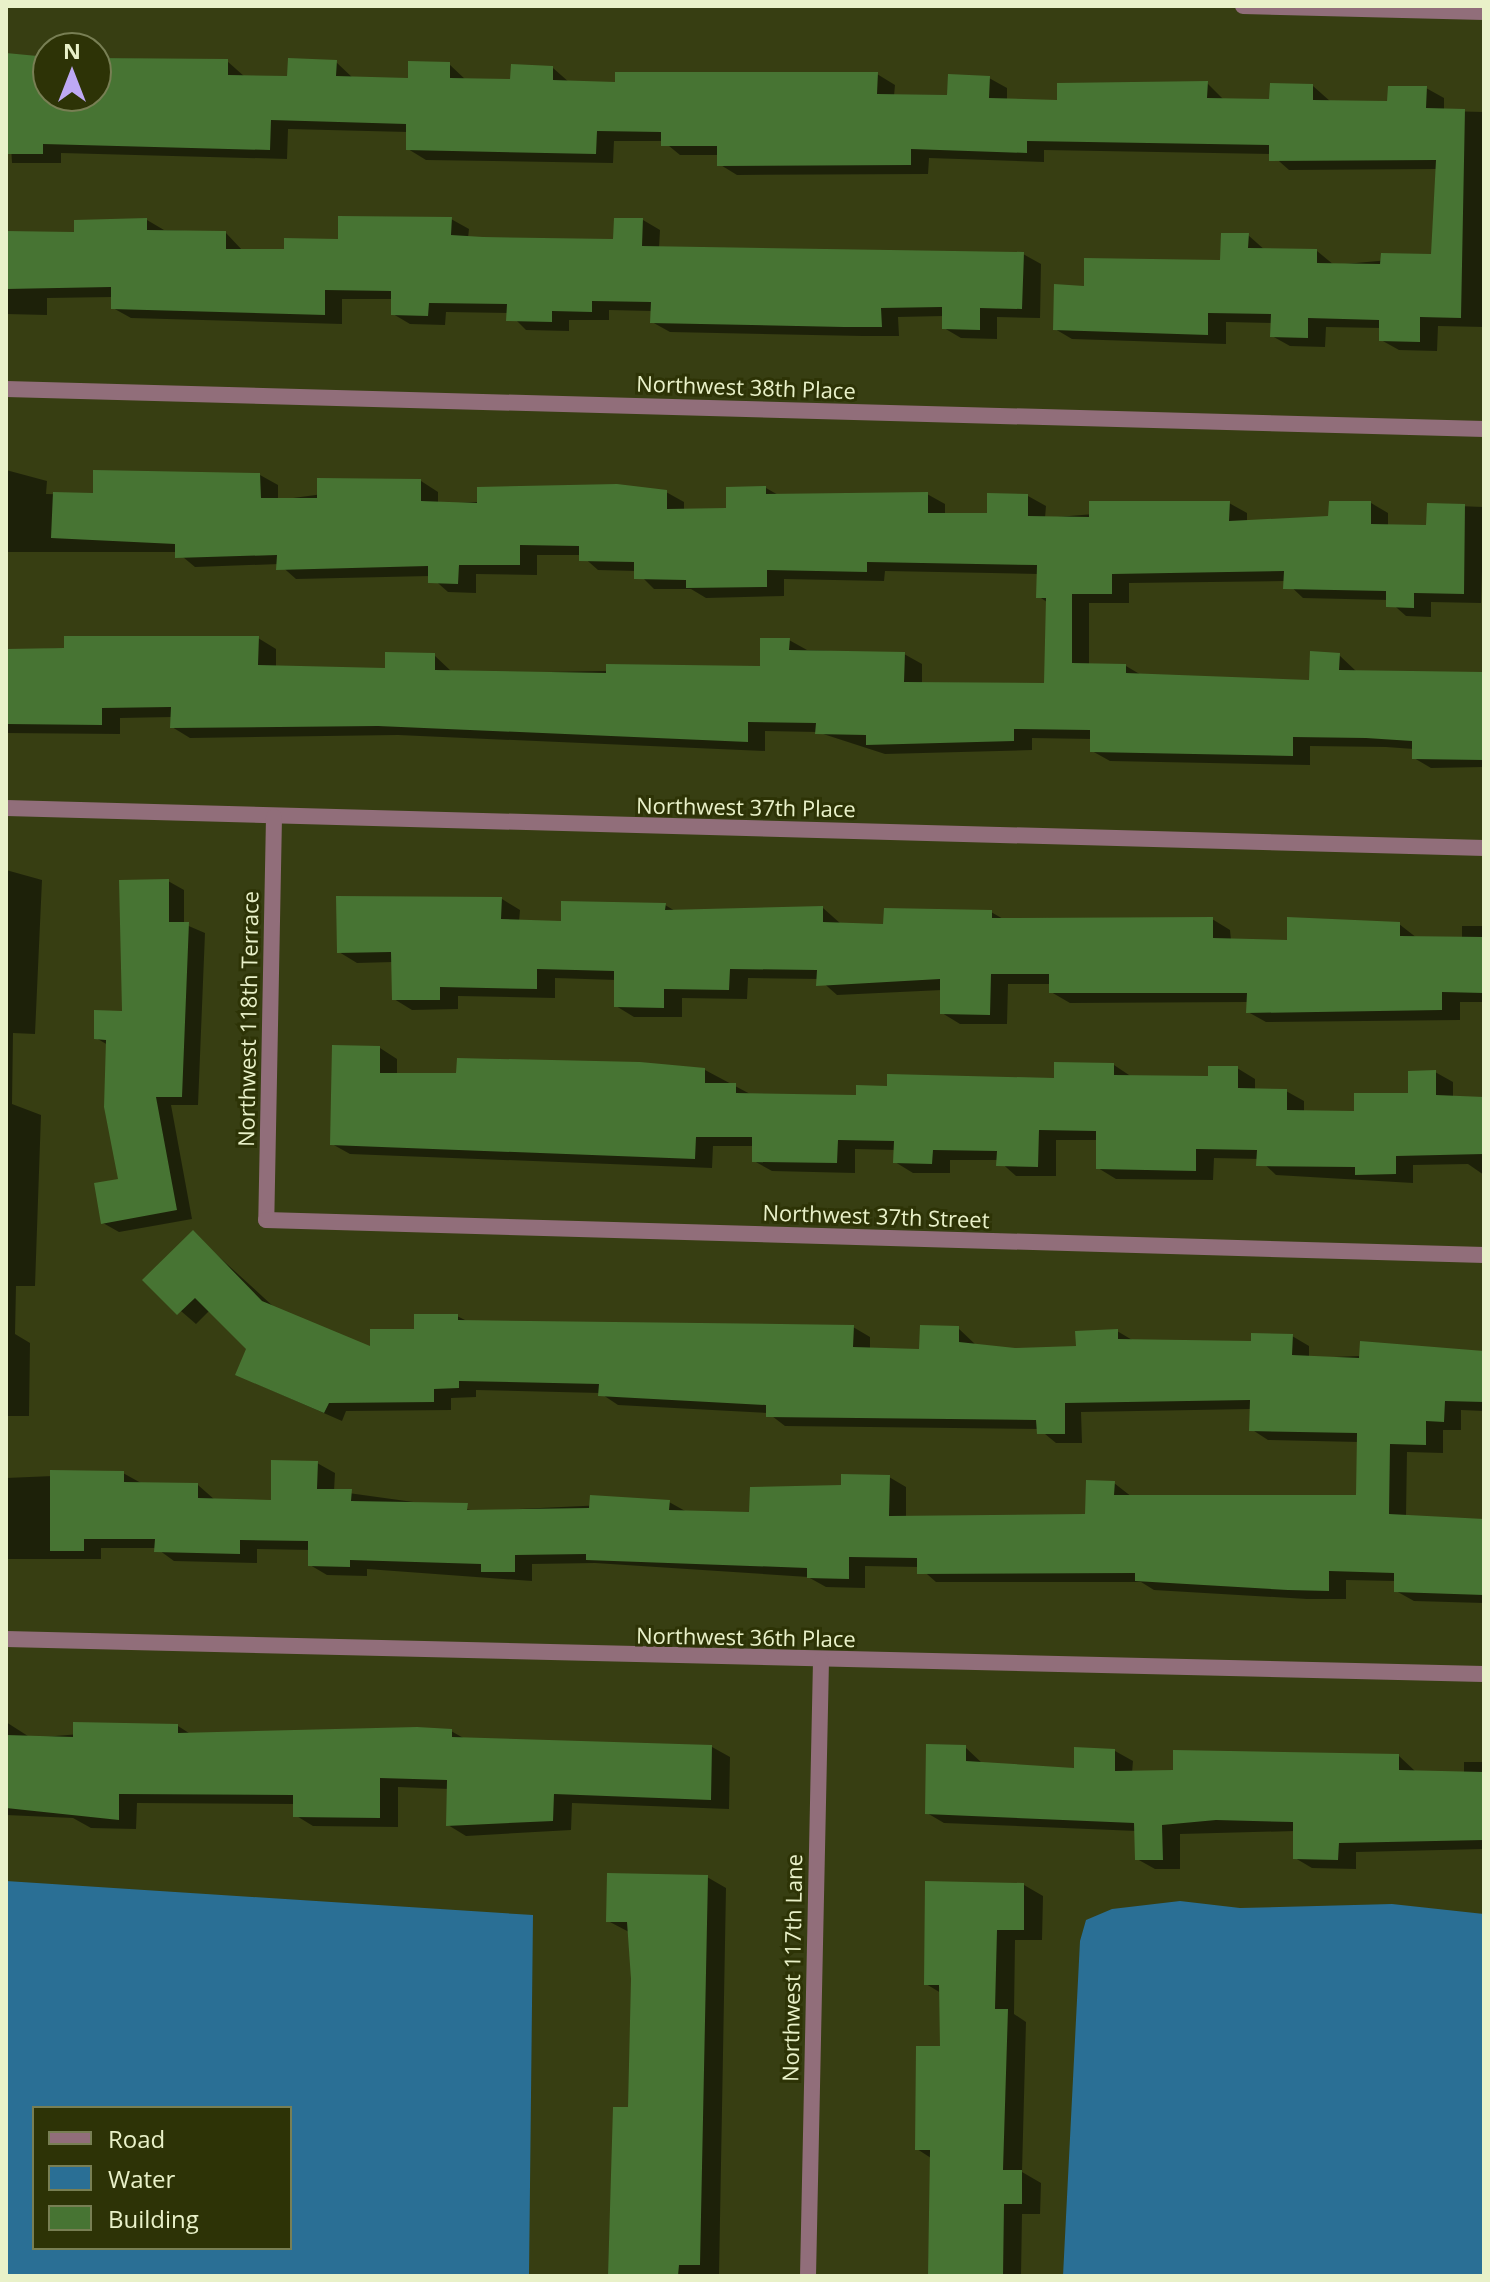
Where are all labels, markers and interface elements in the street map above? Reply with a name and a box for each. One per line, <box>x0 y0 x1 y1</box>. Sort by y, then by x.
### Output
north arrow <box>32 32 112 112</box>
text: N <box>63 35 81 65</box>
street label: Northwest 38th Place <box>636 370 856 404</box>
street label: Northwest 37th Place <box>636 792 856 822</box>
street label: Northwest 118th Terrace <box>233 891 263 1147</box>
street label: Northwest 37th Street <box>762 1199 990 1233</box>
street label: Northwest 36th Place <box>636 1622 856 1652</box>
street label: Northwest 117th Lane <box>777 1854 807 2082</box>
legend <box>32 2106 292 2250</box>
text: Road <box>108 2122 165 2155</box>
text: Water <box>108 2162 175 2195</box>
text: Building <box>108 2202 199 2235</box>

